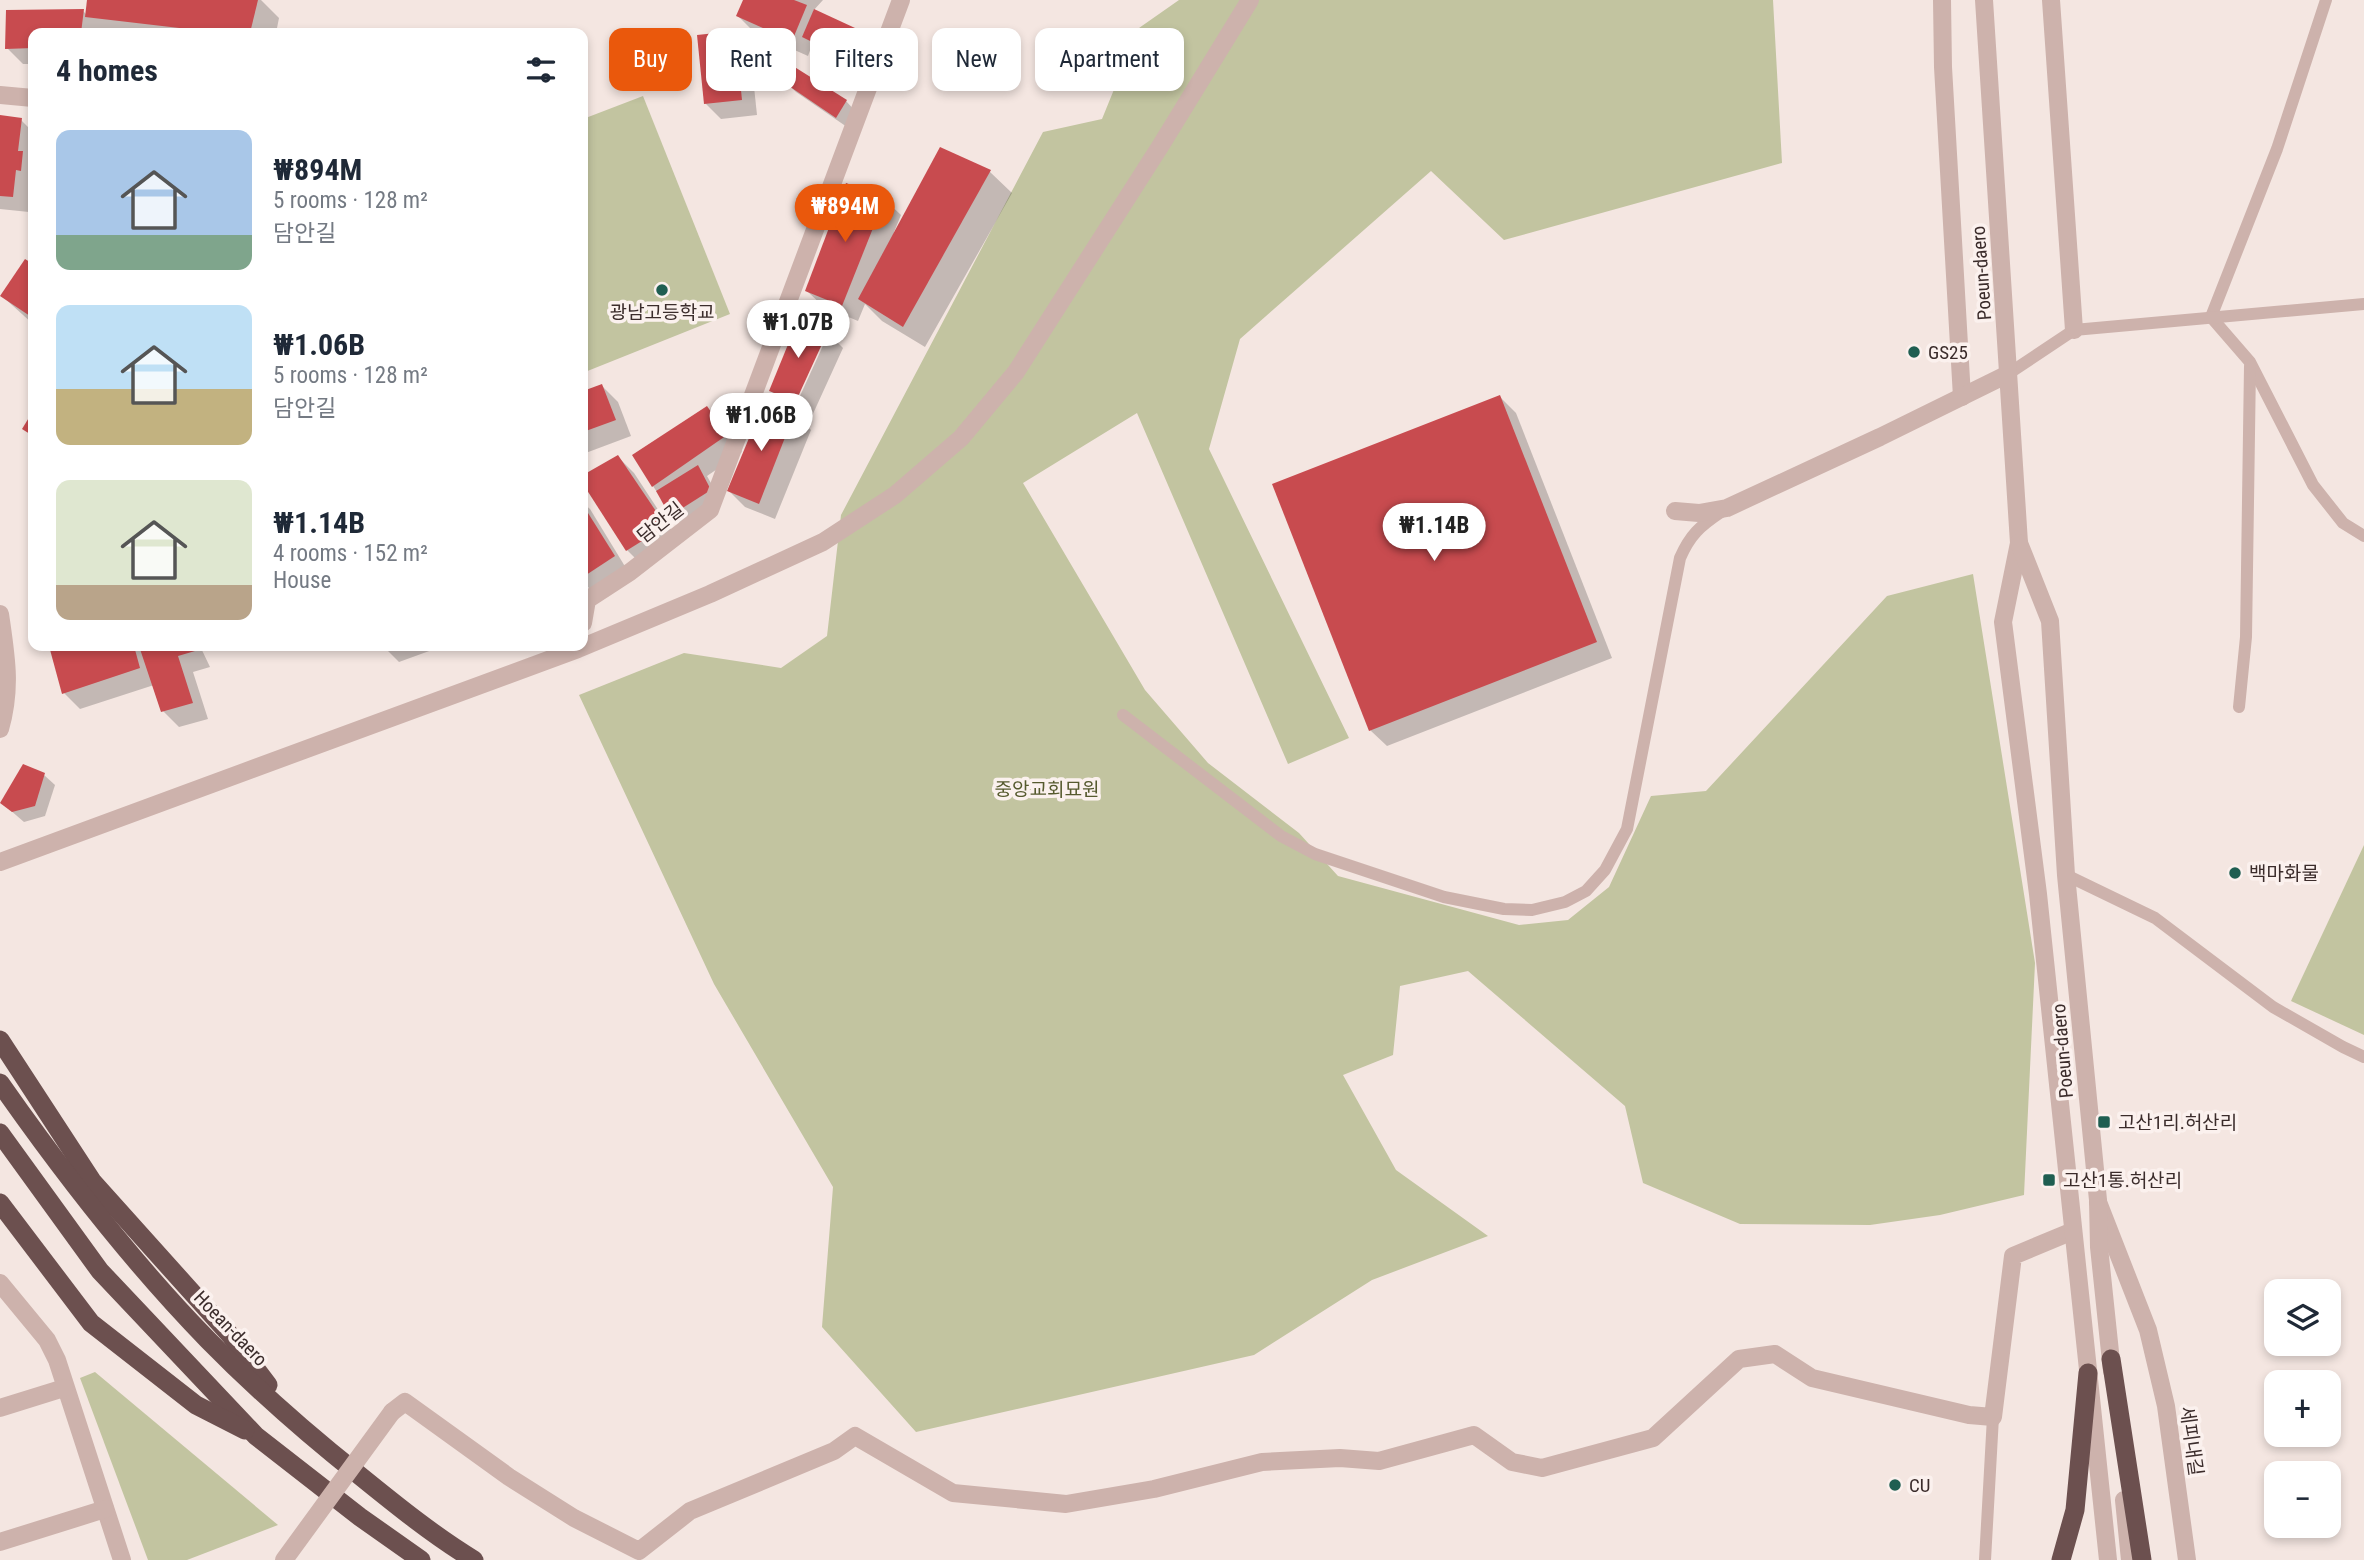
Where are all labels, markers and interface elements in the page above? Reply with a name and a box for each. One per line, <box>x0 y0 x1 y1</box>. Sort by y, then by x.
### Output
chip: Buy <box>609 28 692 91</box>
chip: Rent <box>706 28 796 91</box>
chip: Filters <box>810 28 918 91</box>
chip: New <box>932 28 1021 91</box>
chip: Apartment <box>1035 28 1184 91</box>
icon: filters <box>522 51 560 89</box>
text: 4 homes <box>56 53 158 88</box>
text: ₩894M <box>273 152 362 187</box>
icon: home <box>112 158 196 242</box>
pin: ₩894M <box>796 184 894 244</box>
text: 5 rooms · 128 m² <box>273 187 428 214</box>
text: ₩894M <box>811 193 879 220</box>
text: 담안길 <box>273 220 336 247</box>
street label: Poeun-daero <box>1967 225 1996 321</box>
marker: 광남고등학교 <box>654 282 670 298</box>
pin: ₩1.07B <box>741 300 855 360</box>
place label: 광남고등학교 <box>610 301 714 324</box>
text: ₩1.07B <box>763 309 833 336</box>
text: ₩1.06B <box>273 327 365 362</box>
icon: home <box>112 333 196 417</box>
place label: GS25 <box>1928 341 1968 364</box>
marker: GS25 <box>1906 344 1922 360</box>
text: 5 rooms · 128 m² <box>273 362 428 389</box>
pin: ₩1.06B <box>704 393 818 453</box>
text: 담안길 <box>273 395 336 422</box>
text: ₩1.06B <box>726 402 796 429</box>
street label: 담안길 <box>633 497 688 548</box>
pin: ₩1.14B <box>1377 504 1491 563</box>
text: ₩1.14B <box>273 505 365 540</box>
icon: home <box>112 508 196 592</box>
text: ₩1.14B <box>1399 512 1469 539</box>
text: 4 rooms · 152 m² <box>273 540 428 567</box>
text: House <box>273 567 331 594</box>
park label: 중앙교회묘원 <box>995 778 1099 801</box>
place label: 백마화물 <box>2249 862 2319 885</box>
marker: 백마화물 <box>2227 865 2243 881</box>
street label: Poeun-daero <box>2047 1003 2078 1099</box>
place label: 고산1리.허산리 <box>2118 1111 2237 1134</box>
marker: 고산1리.허산리 <box>2096 1114 2112 1130</box>
place label: 고산1통.허산리 <box>2063 1169 2182 1192</box>
marker: 고산1통.허산리 <box>2041 1172 2057 1188</box>
map controls <box>2264 1279 2341 1538</box>
button: layers <box>2264 1279 2341 1356</box>
street label: Hoean-daero <box>189 1286 272 1371</box>
button: + <box>2264 1370 2341 1447</box>
street label: 세피내길 <box>2175 1405 2208 1477</box>
button: − <box>2264 1461 2341 1538</box>
place label: CU <box>1909 1474 1930 1497</box>
marker: CU <box>1887 1477 1903 1493</box>

